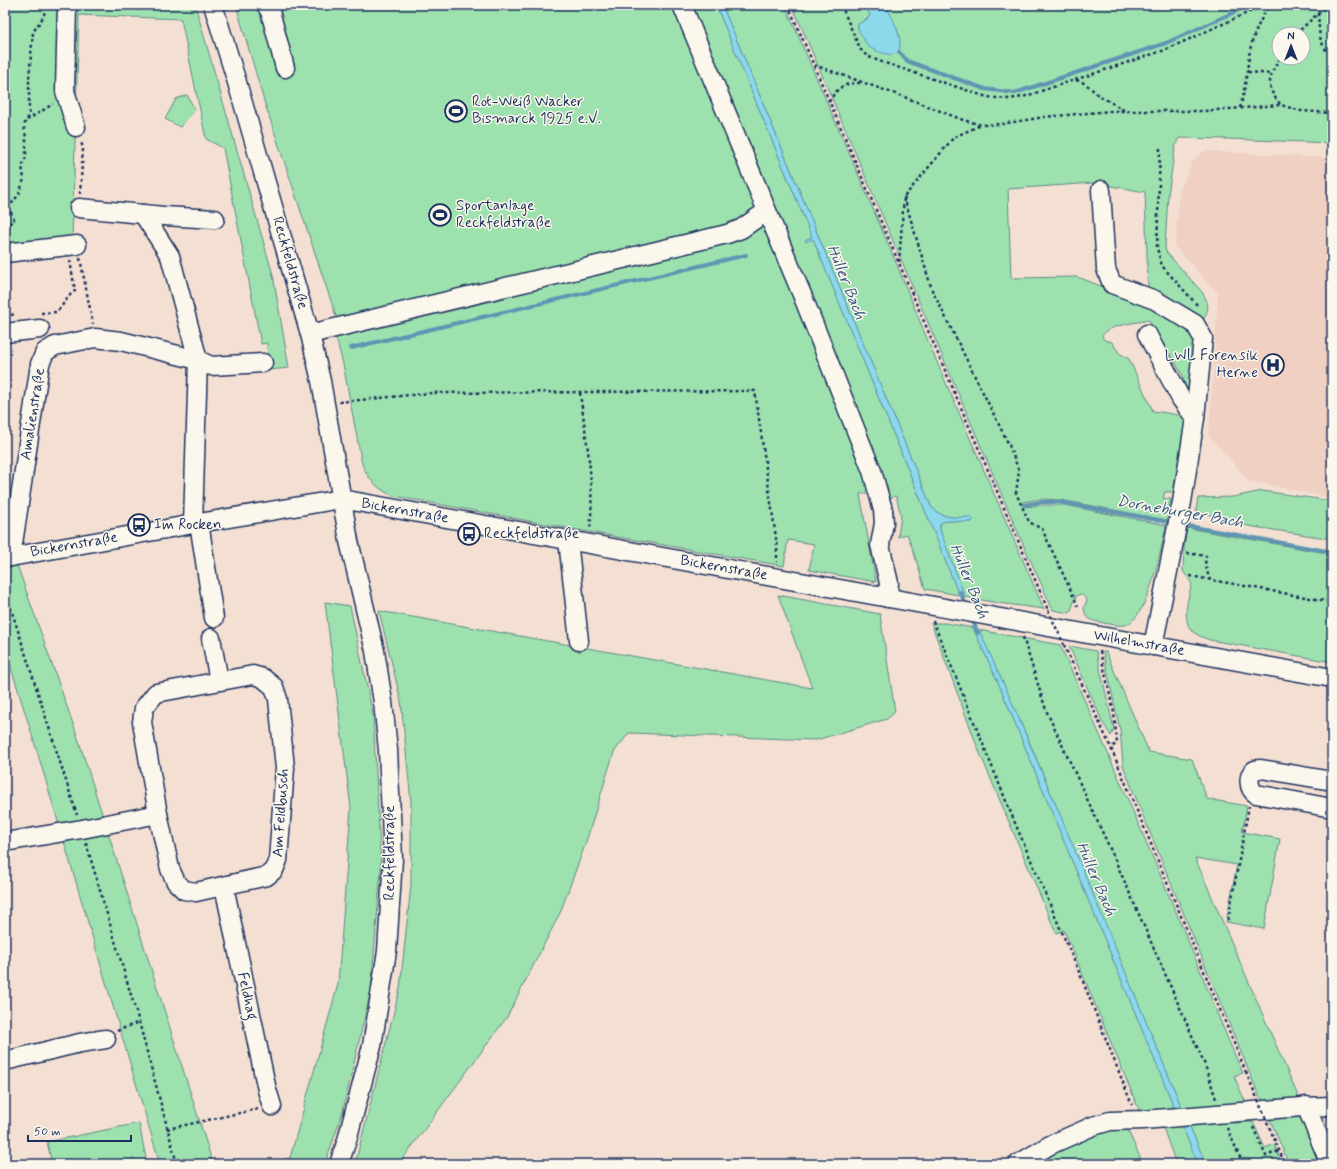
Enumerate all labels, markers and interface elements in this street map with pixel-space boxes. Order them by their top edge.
north arrow [1271,26,1311,66]
text: N [1287,30,1295,44]
place label: Rot-Weiß Wacker Bismarck 1925 e.V. [472,92,601,129]
sports icon: Rot-Weiß Wacker Bismarck 1925 e.V. [443,98,469,124]
place label: Sportanlage Reckfeldstraße [456,196,551,233]
sports icon: Sportanlage Reckfeldstraße [427,202,453,228]
street label: Reckfeldstraße [267,215,313,311]
water label: Hüller Bach [821,242,871,323]
place label: LWL Forensik Herne [1165,346,1259,383]
hospital icon: LWL Forensik Herne [1260,352,1286,378]
street label: Amalienstraße [16,367,50,461]
water label: Dorneburger Bach [1115,491,1245,535]
street label: Bickernstraße [360,493,450,529]
bus stop icon: Im Rocken [126,512,152,538]
place label: Im Rocken [154,515,221,535]
bus stop icon: Reckfeldstraße [456,521,482,547]
place label: Reckfeldstraße [484,524,579,544]
street label: Bickernstraße [29,527,119,563]
water label: Hüller Bach [944,541,994,622]
street label: Bickernstraße [679,550,769,586]
street label: Wilhelmstraße [1092,625,1186,661]
street label: Am Feldbusch [268,768,294,858]
street label: Reckfeldstraße [380,805,400,901]
water label: Hüller Bach [1071,839,1121,920]
street label: Feldhag [231,970,262,1022]
scale bar [28,1117,131,1143]
text: 50 m [34,1124,61,1140]

